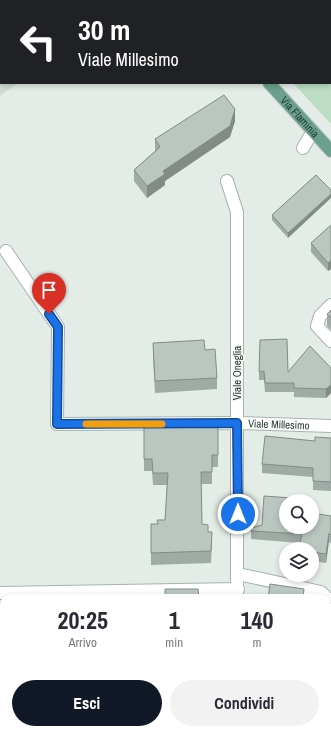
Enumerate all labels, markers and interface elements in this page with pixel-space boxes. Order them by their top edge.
text: 30 m [78,11,130,49]
icon: left [12,16,64,68]
text: Viale Millesimo [78,47,179,72]
street label: Via Flaminia [278,93,322,141]
pin [32,273,66,314]
icon: arrive [38,279,60,301]
street label: Viale Oneglia [230,346,244,400]
street label: Viale Millesimo [248,416,310,432]
position arrow [217,493,259,535]
map controls [279,494,319,582]
button: search [279,494,319,534]
button: layers [279,542,319,582]
text: 20:25 [58,604,108,636]
text: 1 [169,604,180,636]
text: 140 [241,604,273,636]
text: Arrivo [68,634,97,651]
text: min [165,634,183,651]
text: m [253,634,261,651]
button: Esci [12,680,162,726]
button: Condividi [170,680,319,726]

